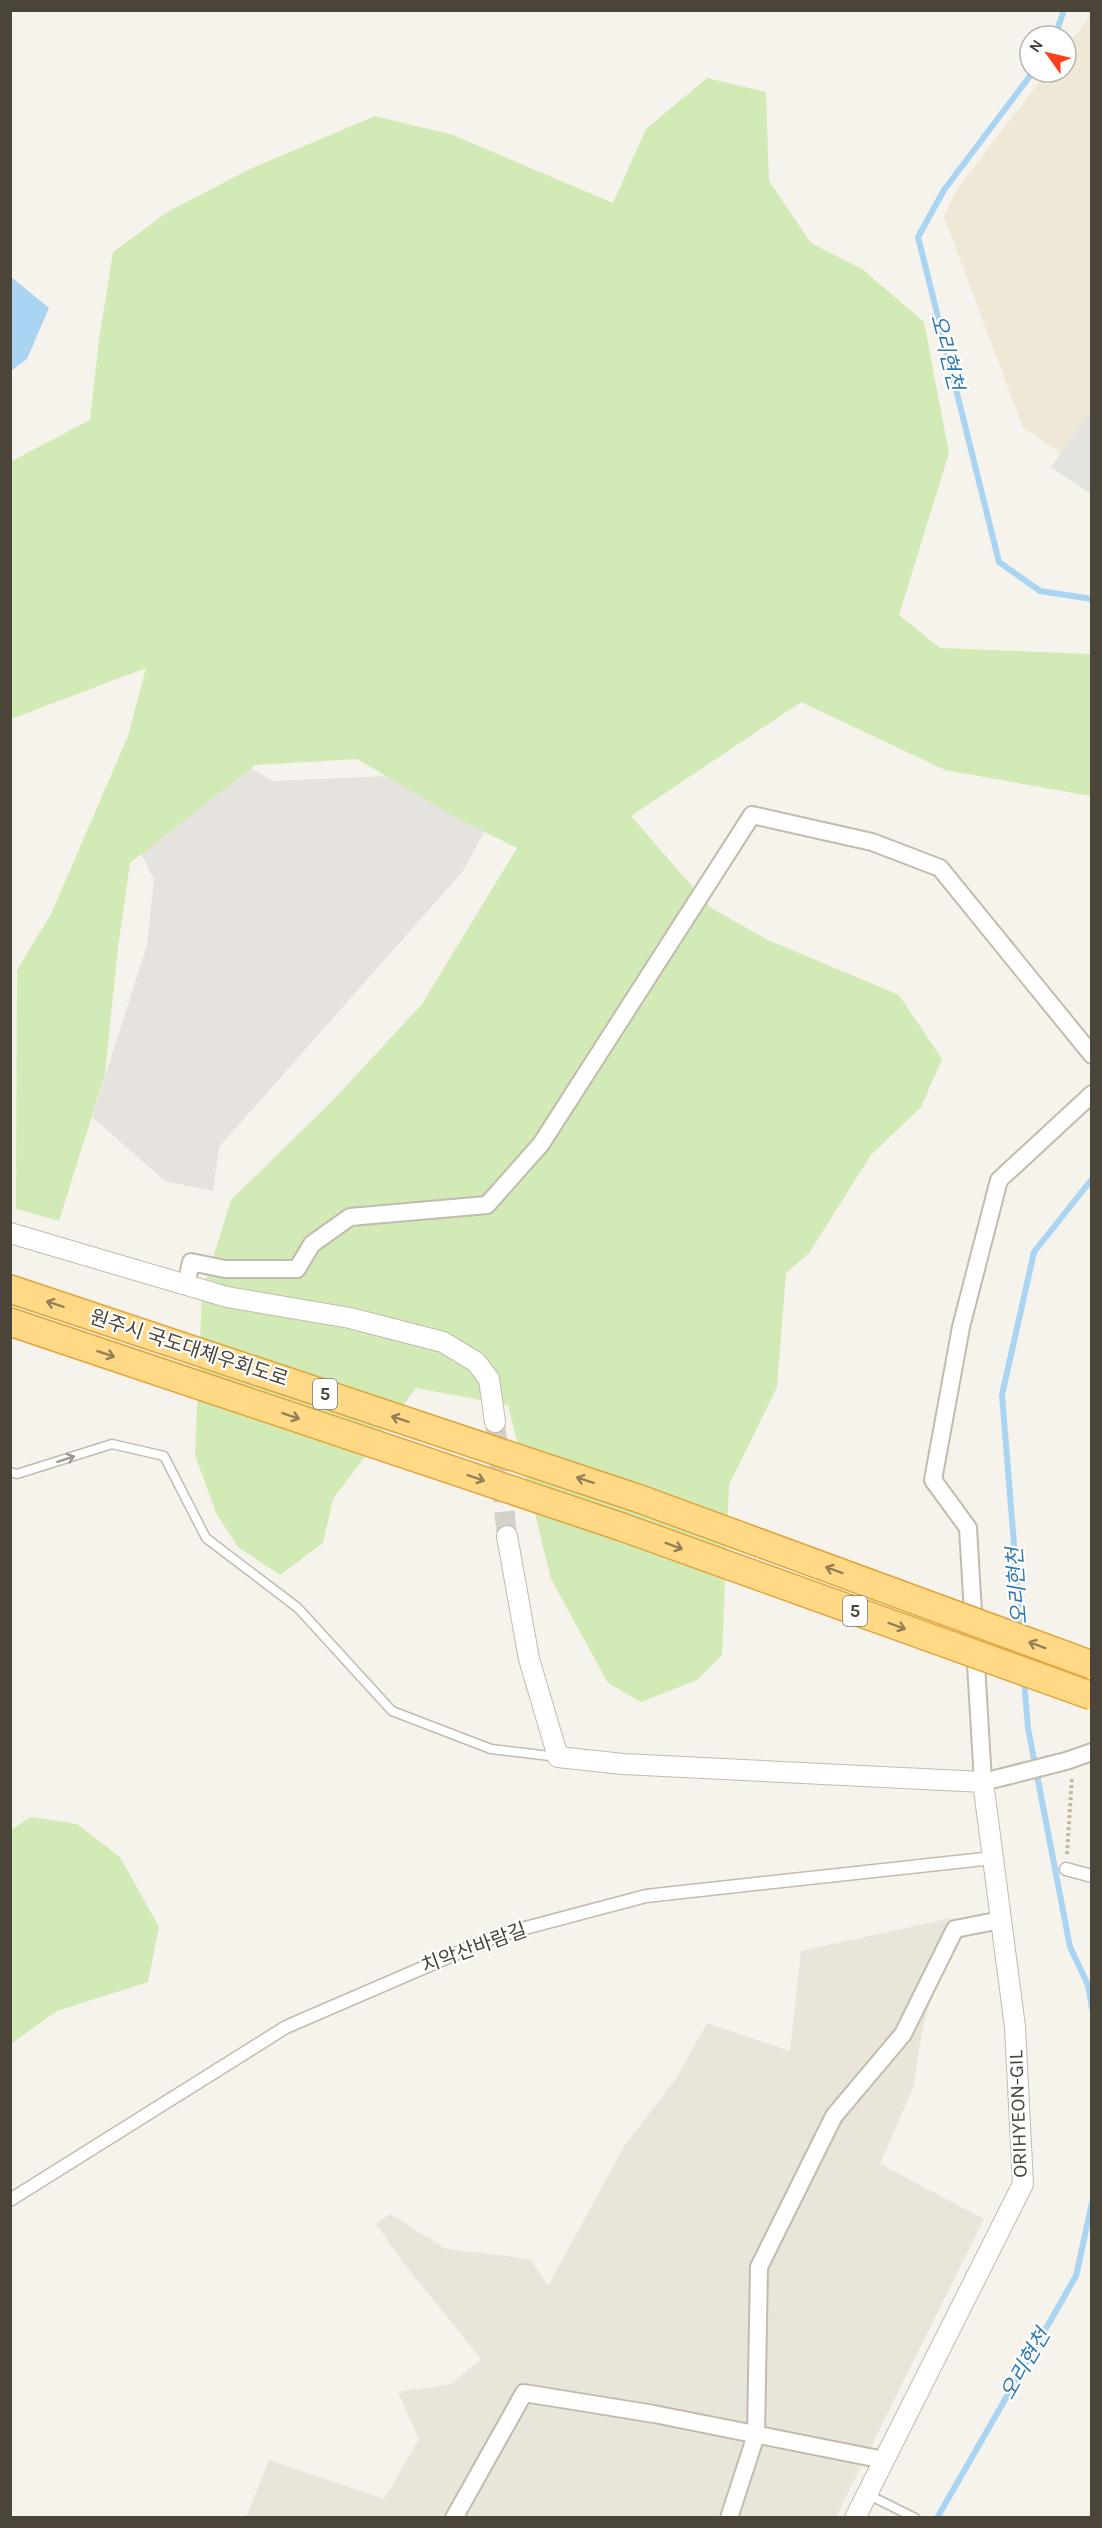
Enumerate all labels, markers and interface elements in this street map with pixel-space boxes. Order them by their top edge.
north arrow [1018,24,1078,84]
text: N [1025,36,1047,56]
water label: 오리현천 [926,312,969,395]
one-way arrow [46,1298,65,1309]
street label: 원주시 국도대체우회도로 [87,1305,291,1391]
one-way arrow [96,1349,115,1360]
road number: 5 [313,1379,337,1409]
one-way arrow [281,1411,300,1422]
one-way arrow [391,1412,410,1423]
one-way arrow [56,1452,75,1463]
one-way arrow [466,1473,485,1484]
one-way arrow [576,1474,595,1485]
one-way arrow [665,1542,683,1553]
water label: 오리현천 [1002,1544,1032,1625]
one-way arrow [825,1564,844,1575]
road number: 5 [843,1596,867,1626]
one-way arrow [888,1622,906,1633]
one-way arrow [1028,1638,1046,1649]
street label: 치악산바람길 [418,1918,530,1978]
street label: ORIHYEON-GIL [1004,2049,1032,2178]
water label: 오리현천 [995,2322,1056,2403]

